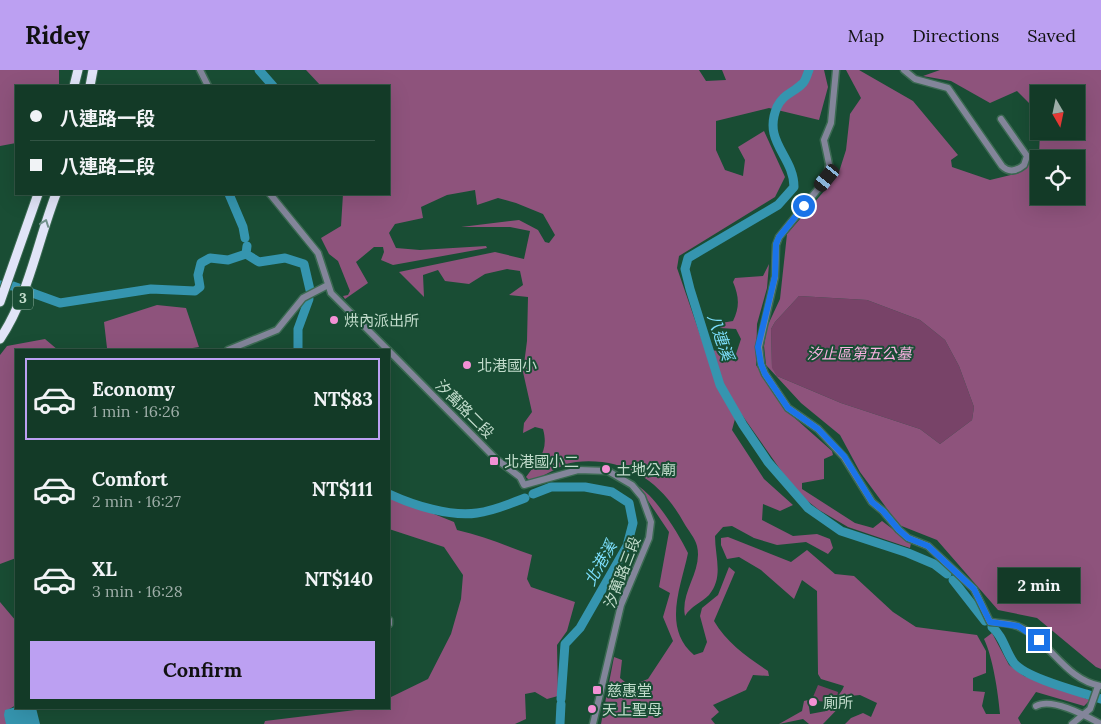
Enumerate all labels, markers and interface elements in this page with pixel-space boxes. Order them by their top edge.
text: Ridey [25,20,90,51]
text: Map [848,24,884,47]
text: Directions [912,24,999,47]
text: Saved [1027,24,1076,47]
north arrow [1030,85,1085,140]
map controls [1030,85,1085,205]
text: 八連路一段 [60,106,155,130]
button: locate [1030,150,1085,205]
text: 八連路二段 [60,154,155,178]
car [811,162,842,194]
route start [793,195,815,217]
one-way arrow [39,219,49,227]
road number: 3 [13,287,33,310]
place label: 烘內派出所 [344,311,419,330]
water label: 八連溪 [704,311,739,365]
marker: 烘內派出所 [328,314,340,326]
park label: 汐止區第五公墓 [806,344,914,363]
place label: 北港國小 [477,356,537,375]
marker: 北港國小 [461,359,473,371]
street label: 汐萬路二段 [432,376,498,442]
icon: car [32,377,77,422]
text: Economy [92,377,175,401]
text: NT$83 [313,387,373,411]
text: 1 min · 16:26 [92,401,180,421]
place label: 北港國小二 [504,452,579,471]
marker: 北港國小二 [488,455,500,467]
place label: 土地公廟 [616,460,676,479]
marker: 土地公廟 [600,463,612,475]
icon: car [32,467,77,512]
text: Comfort [92,467,168,491]
text: NT$111 [312,477,373,501]
text: 2 min · 16:27 [92,491,181,511]
street label: 汐萬路三段 [600,534,644,610]
water label: 北港溪 [580,535,621,589]
icon: car [32,557,77,602]
text: XL [92,557,117,581]
text: NT$140 [305,567,373,591]
callout: 2 min [998,568,1080,602]
text: 2 min [1018,575,1060,595]
text: 3 min · 16:28 [92,581,183,601]
route end [1028,629,1050,651]
button: Confirm [30,641,375,699]
place label: 慈惠堂 [607,681,652,700]
marker: 慈惠堂 [591,684,603,696]
place label: 廁所 [823,693,853,712]
marker: 廁所 [807,696,819,708]
place label: 天上聖母 [602,700,662,719]
marker: 天上聖母 [586,703,598,715]

